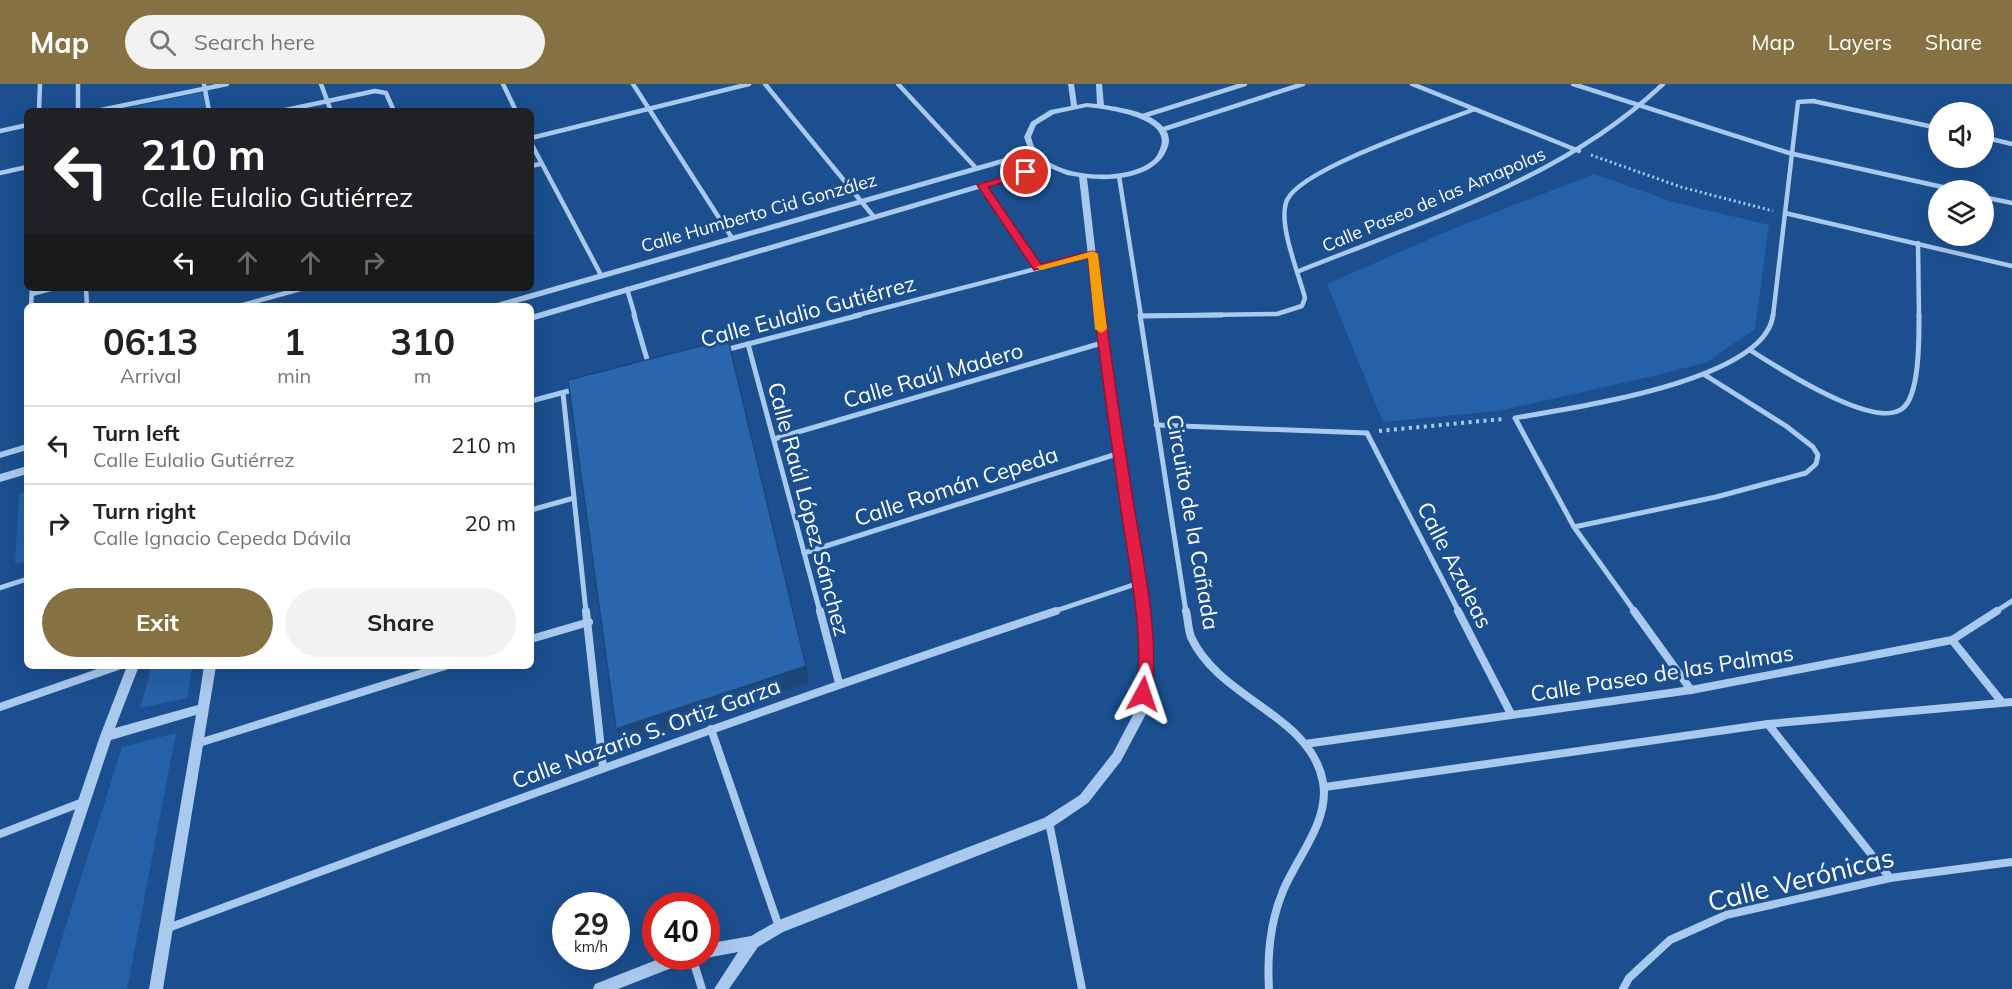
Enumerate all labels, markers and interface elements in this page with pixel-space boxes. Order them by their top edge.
search box [125,15,545,69]
text: Map [30,25,89,60]
icon: search [146,26,179,59]
text: Search here [194,28,315,56]
text: Map [1752,29,1795,55]
text: Layers [1828,29,1892,55]
text: Share [1925,29,1982,55]
map controls [1928,102,1994,246]
button: sound [1928,102,1994,168]
text: 210 m [141,128,266,181]
icon: left [42,132,120,210]
street label: Calle Paseo de las Amapolas [1319,142,1549,257]
pin [1000,146,1051,197]
icon: arrive [1009,155,1042,188]
street label: Calle Humberto Cid González [638,168,879,257]
text: Calle Eulalio Gutiérrez [141,180,413,214]
button: layers [1928,180,1994,246]
icon: left [168,246,201,279]
icon: ahead [231,246,264,279]
icon: ahead [294,246,327,279]
icon: right [357,246,390,279]
street label: Calle Eulalio Gutiérrez [697,269,919,353]
text: 06:13 [103,319,198,364]
text: 1 [283,319,305,364]
text: 310 [390,319,455,364]
street label: Calle Raúl Madero [840,336,1026,414]
text: Arrival [120,363,181,388]
text: min [277,363,311,388]
text: m [414,363,431,388]
street label: Calle Raúl López Sánchez [762,379,856,639]
street label: Circuito de la Cañada [1160,412,1226,632]
text: Turn left [93,419,180,447]
icon: left [42,429,75,462]
text: 210 m [451,431,516,459]
street label: Calle Román Cepeda [851,440,1061,532]
text: Calle Eulalio Gutiérrez [93,447,295,472]
text: Turn right [93,497,196,525]
street label: Calle Azaleas [1411,497,1499,633]
icon: right [42,507,75,540]
text: 20 m [465,509,516,537]
text: Calle Ignacio Cepeda Dávila [93,525,351,550]
button: Exit [42,588,273,657]
button: Share [285,588,516,657]
street label: Calle Paseo de las Palmas [1528,638,1796,708]
position arrow [1111,662,1175,726]
street label: Calle Nazario S. Ortiz Garza [508,671,784,795]
street label: Calle Verónicas [1704,839,1897,919]
speed limit sign: 40 [642,892,720,970]
text: 29 [573,905,609,943]
text: km/h [574,937,608,956]

